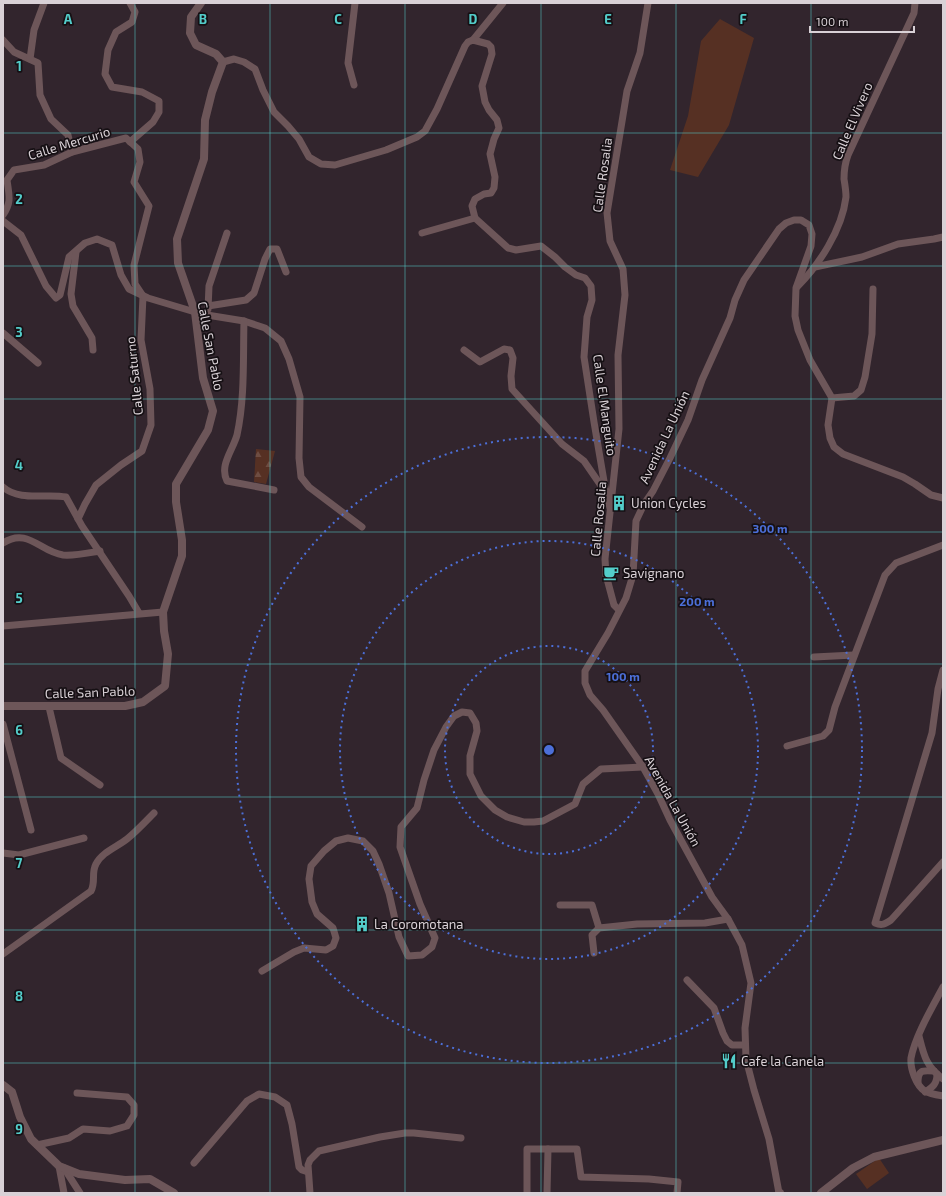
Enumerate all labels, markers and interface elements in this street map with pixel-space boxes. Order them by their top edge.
scale bar [810,8,914,34]
text: A [64,11,73,27]
text: B [199,11,207,27]
text: C [334,11,342,27]
text: D [469,11,478,27]
text: E [604,11,612,27]
text: F [739,11,747,27]
text: 100 m [816,14,848,28]
text: 1 [16,58,22,74]
street label: Calle El Vivero [828,80,876,162]
street label: Calle Mercurio [26,123,112,163]
street label: Calle Rosalia [589,137,615,213]
text: 2 [15,191,23,207]
street label: Calle San Pablo [195,300,227,392]
text: 3 [15,324,23,340]
street label: Calle Saturno [122,336,146,416]
street label: Calle El Manguito [590,353,620,457]
street label: Avenida La Unión [635,388,693,486]
text: 4 [15,457,23,473]
street label: Calle Rosalia [587,481,609,557]
building icon: Union Cycles [610,494,628,512]
place label: Union Cycles [631,495,706,511]
text: 300 m [752,521,788,535]
cafe icon: Savignano [602,564,620,582]
place label: Savignano [623,565,684,581]
text: 5 [15,590,23,606]
text: 200 m [679,594,715,608]
text: 100 m [606,669,640,683]
street label: Calle San Pablo [45,682,135,702]
text: 6 [15,722,23,738]
centre of rings [542,743,556,757]
street label: Avenida La Unión [642,753,704,849]
text: 7 [16,855,23,871]
building icon: La Coromotana [353,915,371,933]
place label: La Coromotana [374,916,463,932]
text: 8 [15,988,23,1004]
restaurant icon: Cafe la Canela [720,1052,738,1070]
place label: Cafe la Canela [741,1053,824,1069]
text: 9 [15,1121,23,1137]

